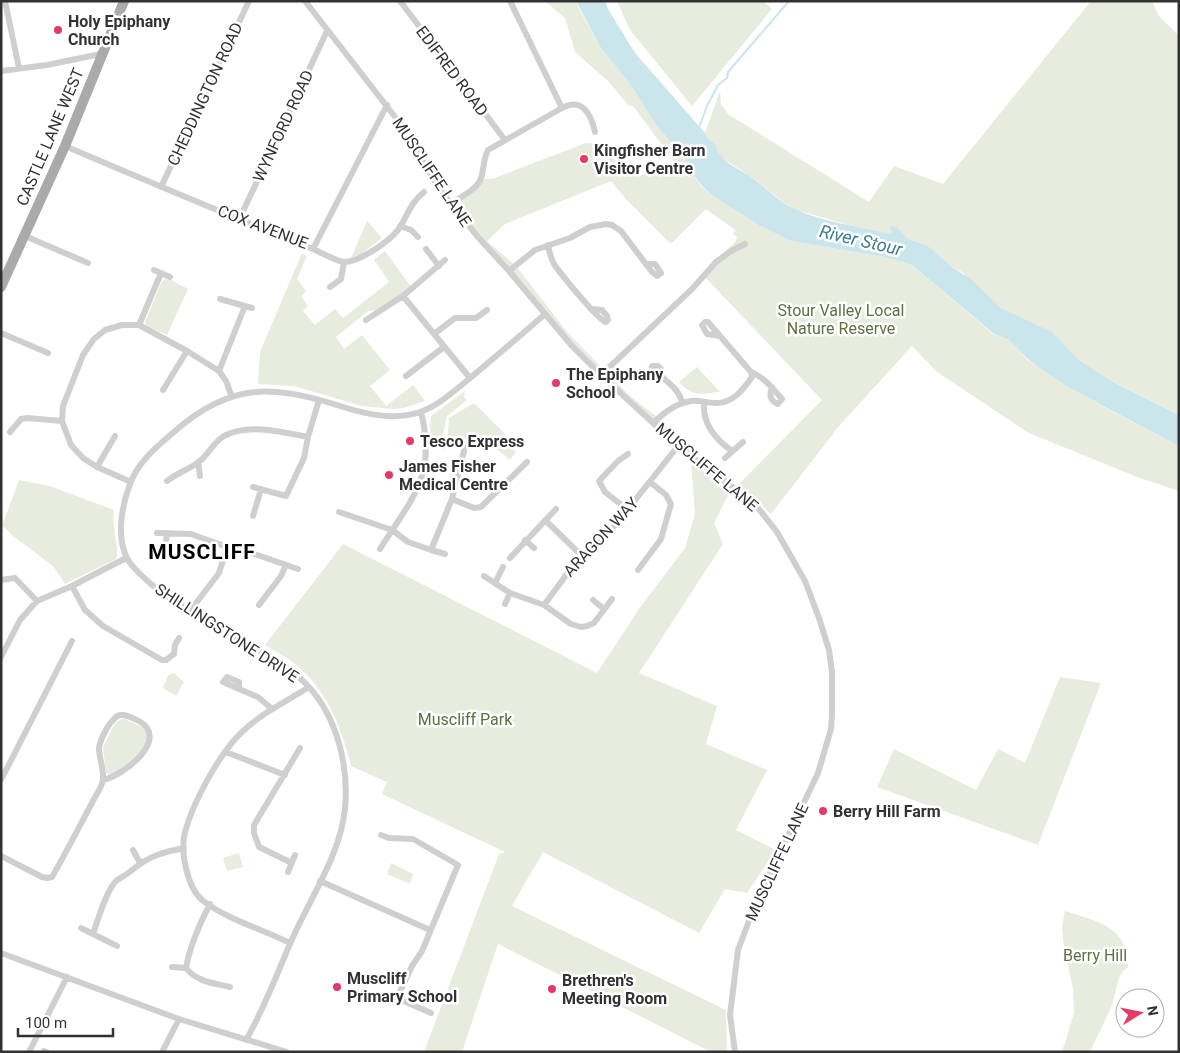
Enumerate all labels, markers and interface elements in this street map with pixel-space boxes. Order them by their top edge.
place label: Holy Epiphany Church [68,12,171,49]
street label: CHEDDINGTON ROAD [163,19,247,169]
street label: EDIFRED ROAD [412,22,492,120]
marker: Holy Epiphany Church [52,24,64,36]
street label: CASTLE LANE WEST [12,65,88,209]
street label: WYNFORD ROAD [249,67,317,185]
street label: MUSCLIFFE LANE [388,114,476,230]
place label: Kingfisher Barn Visitor Centre [594,141,706,178]
marker: Kingfisher Barn Visitor Centre [578,153,590,165]
street label: COX AVENUE [215,201,311,253]
water label: River Stour [818,220,906,260]
park label: Stour Valley Local Nature Reserve [778,301,904,338]
place label: The Epiphany School [566,365,664,402]
marker: The Epiphany School [550,377,562,389]
street label: MUSCLIFFE LANE [652,419,762,515]
place label: Tesco Express [420,432,524,451]
marker: Tesco Express [404,435,416,447]
place label: James Fisher Medical Centre [399,457,508,494]
marker: James Fisher Medical Centre [383,469,395,481]
street label: ARAGON WAY [560,493,643,580]
district label: MUSCLIFF [148,540,256,564]
street label: SHILLINGSTONE DRIVE [152,579,302,687]
park label: Muscliff Park [418,710,513,729]
street label: MUSCLIFFE LANE [741,800,813,924]
place label: Berry Hill Farm [833,802,941,821]
marker: Berry Hill Farm [817,805,829,817]
park label: Berry Hill [1063,946,1127,965]
place label: Muscliff Primary School [347,969,457,1006]
place label: Brethren's Meeting Room [562,971,667,1008]
marker: Muscliff Primary School [331,981,343,993]
marker: Brethren's Meeting Room [546,983,558,995]
north arrow [1115,988,1165,1038]
text: N [1144,1004,1162,1017]
scale bar [18,1006,112,1038]
text: 100 m [25,1014,67,1032]

